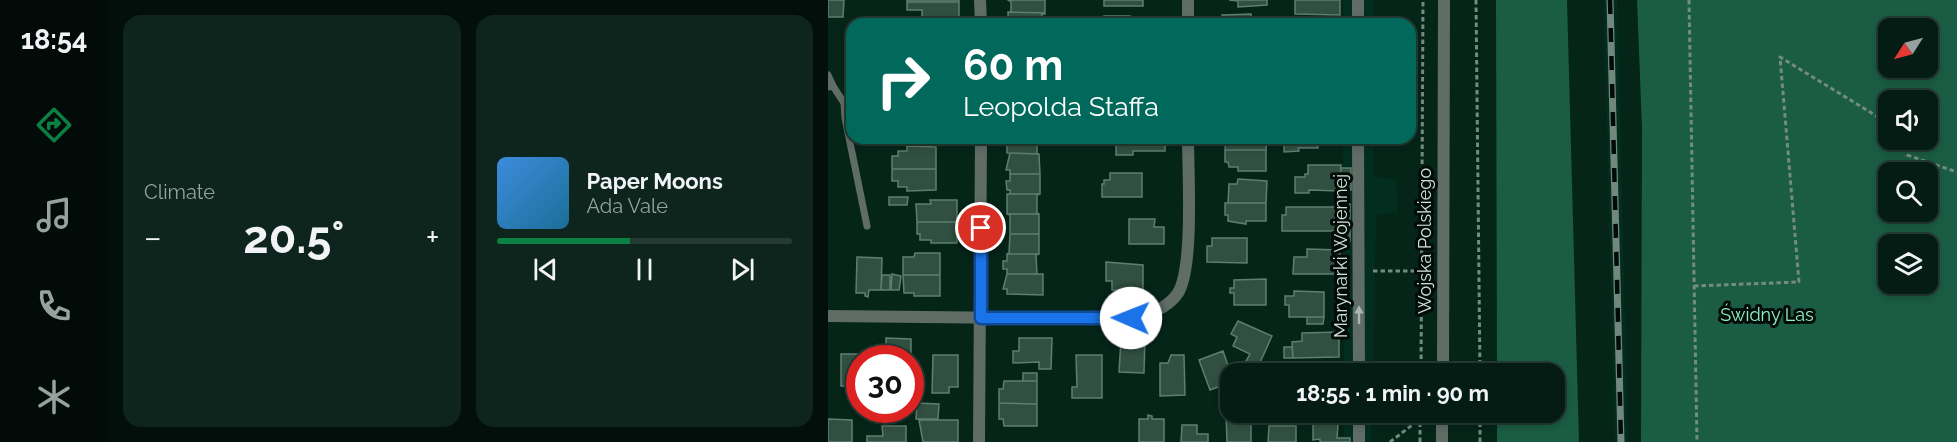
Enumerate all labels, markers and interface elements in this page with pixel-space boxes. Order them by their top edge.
north arrow [1878,18,1938,78]
map controls [1878,18,1938,294]
text: 18:54 [21,24,87,55]
text: 60 m [963,41,1063,90]
icon: right [864,42,942,120]
button: sound [1878,90,1938,150]
text: Leopolda Staffa [963,91,1159,122]
icon: directions [33,104,75,146]
button: search [1878,162,1938,222]
text: Paper Moons [587,168,723,194]
street label: Wojska Polskiego [1414,168,1435,314]
street label: Marynarki Wojennej [1330,174,1351,338]
text: Climate [144,180,215,204]
icon: music [33,194,75,236]
text: Ada Vale [587,194,668,218]
pin [955,202,1006,253]
text: 20.5° [243,211,344,264]
icon: arrive [964,211,997,244]
text: − [144,218,162,257]
text: + [426,218,439,257]
button: layers [1878,234,1938,294]
icon: previous [529,253,562,286]
icon: pause [628,253,661,286]
icon: next [726,253,759,286]
icon: phone [33,285,75,327]
position arrow [1099,286,1163,350]
park label: Świdny Las [1720,303,1814,325]
one-way arrow [1354,306,1364,325]
speed limit sign: 30 [846,345,924,423]
icon: climate [33,376,75,418]
text: 18:55 · 1 min · 90 m [1296,380,1489,406]

